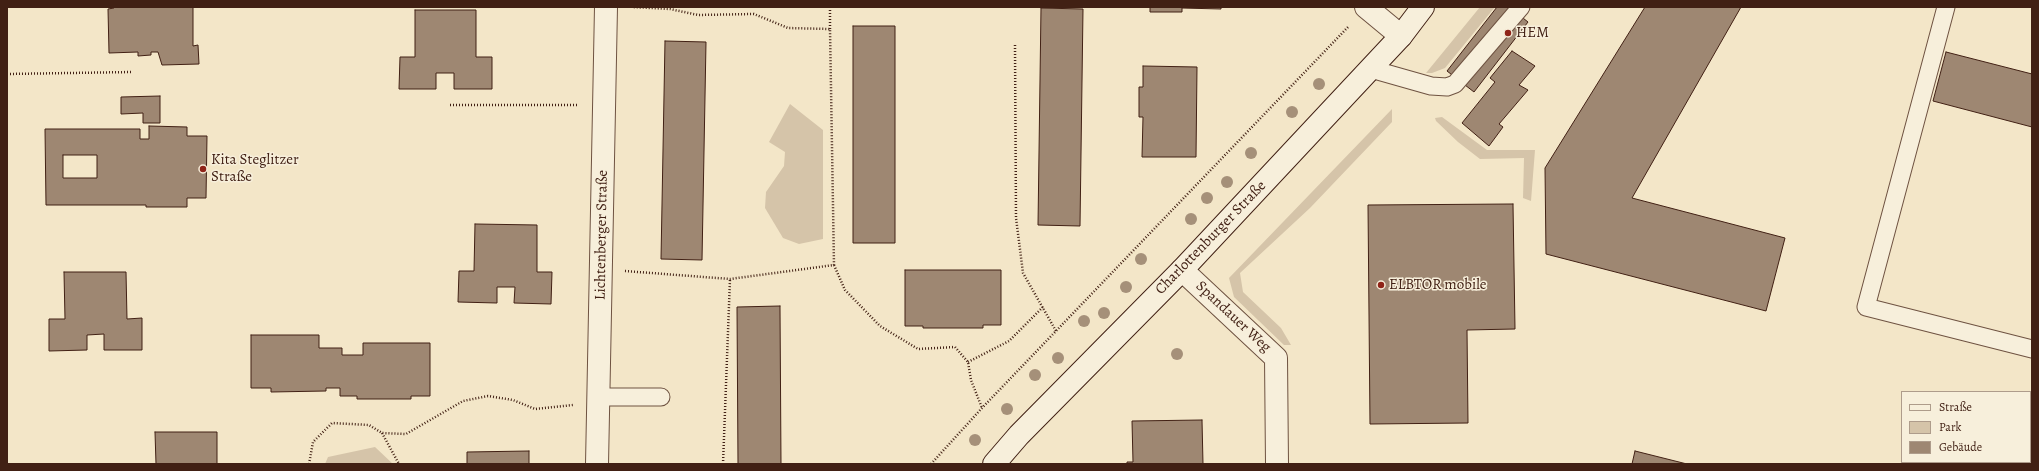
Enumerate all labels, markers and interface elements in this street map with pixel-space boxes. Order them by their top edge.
place label: HEM [1516,24,1549,42]
marker: HEM [1503,28,1513,38]
place label: Kita Steglitzer Straße [211,151,299,186]
marker: Kita Steglitzer Straße [198,164,208,174]
street label: Lichtenberger Straße [592,170,612,300]
street label: Charlottenburger Straße [1152,177,1270,299]
place label: ELBTOR mobile [1389,276,1487,294]
street label: Spandauer Weg [1192,277,1274,357]
marker: ELBTOR mobile [1376,280,1386,290]
legend [1901,391,2031,463]
text: Straße [1939,399,1972,415]
text: Park [1939,419,1962,435]
text: Gebäude [1939,439,1982,455]

